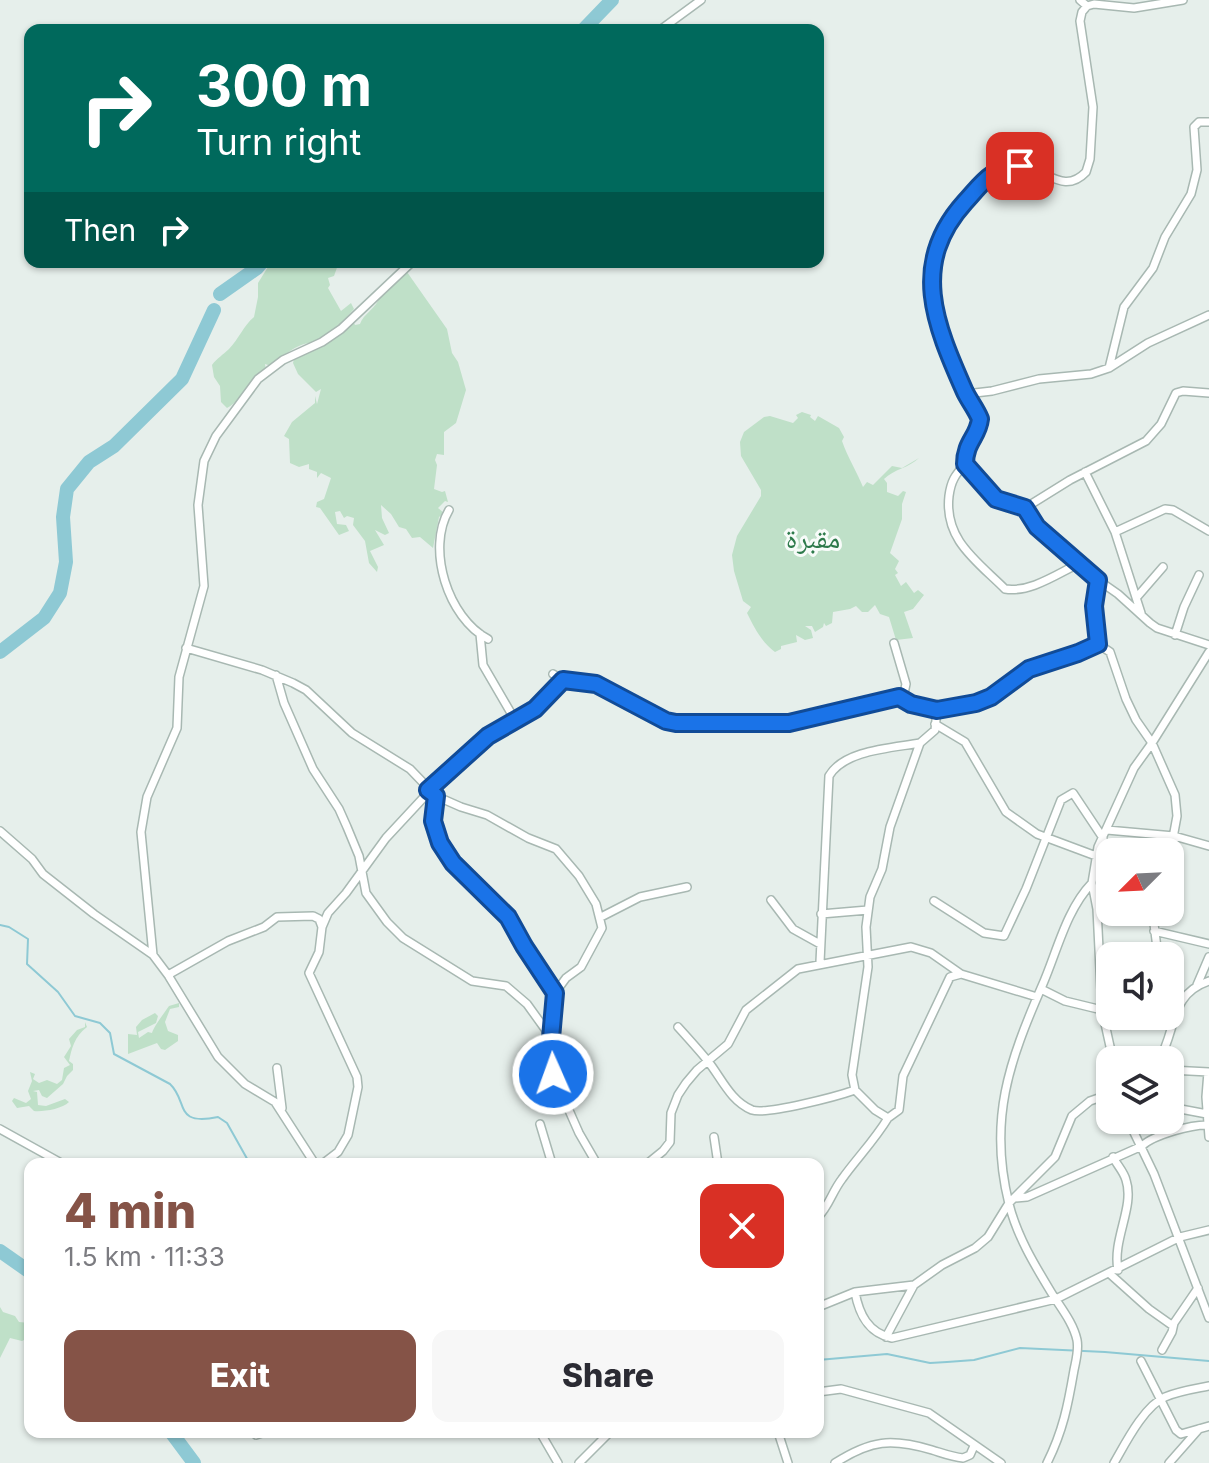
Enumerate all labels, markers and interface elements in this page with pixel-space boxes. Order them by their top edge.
text: 300 m [196,52,372,120]
icon: right [64,56,168,160]
text: Turn right [196,120,361,164]
pin [986,132,1054,200]
icon: arrive [998,144,1042,188]
icon: right [152,208,196,252]
text: Then [64,212,136,248]
park label: مقبرة [786,521,840,555]
north arrow [1096,838,1184,926]
map controls [1096,838,1184,1134]
button: sound [1096,942,1184,1030]
position arrow [511,1032,595,1116]
button: layers [1096,1046,1184,1134]
text: 4 min [64,1181,196,1240]
button: close [700,1184,784,1268]
text: 1.5 km · 11:33 [64,1241,225,1272]
button: Exit [64,1330,416,1422]
button: Share [432,1330,784,1422]

